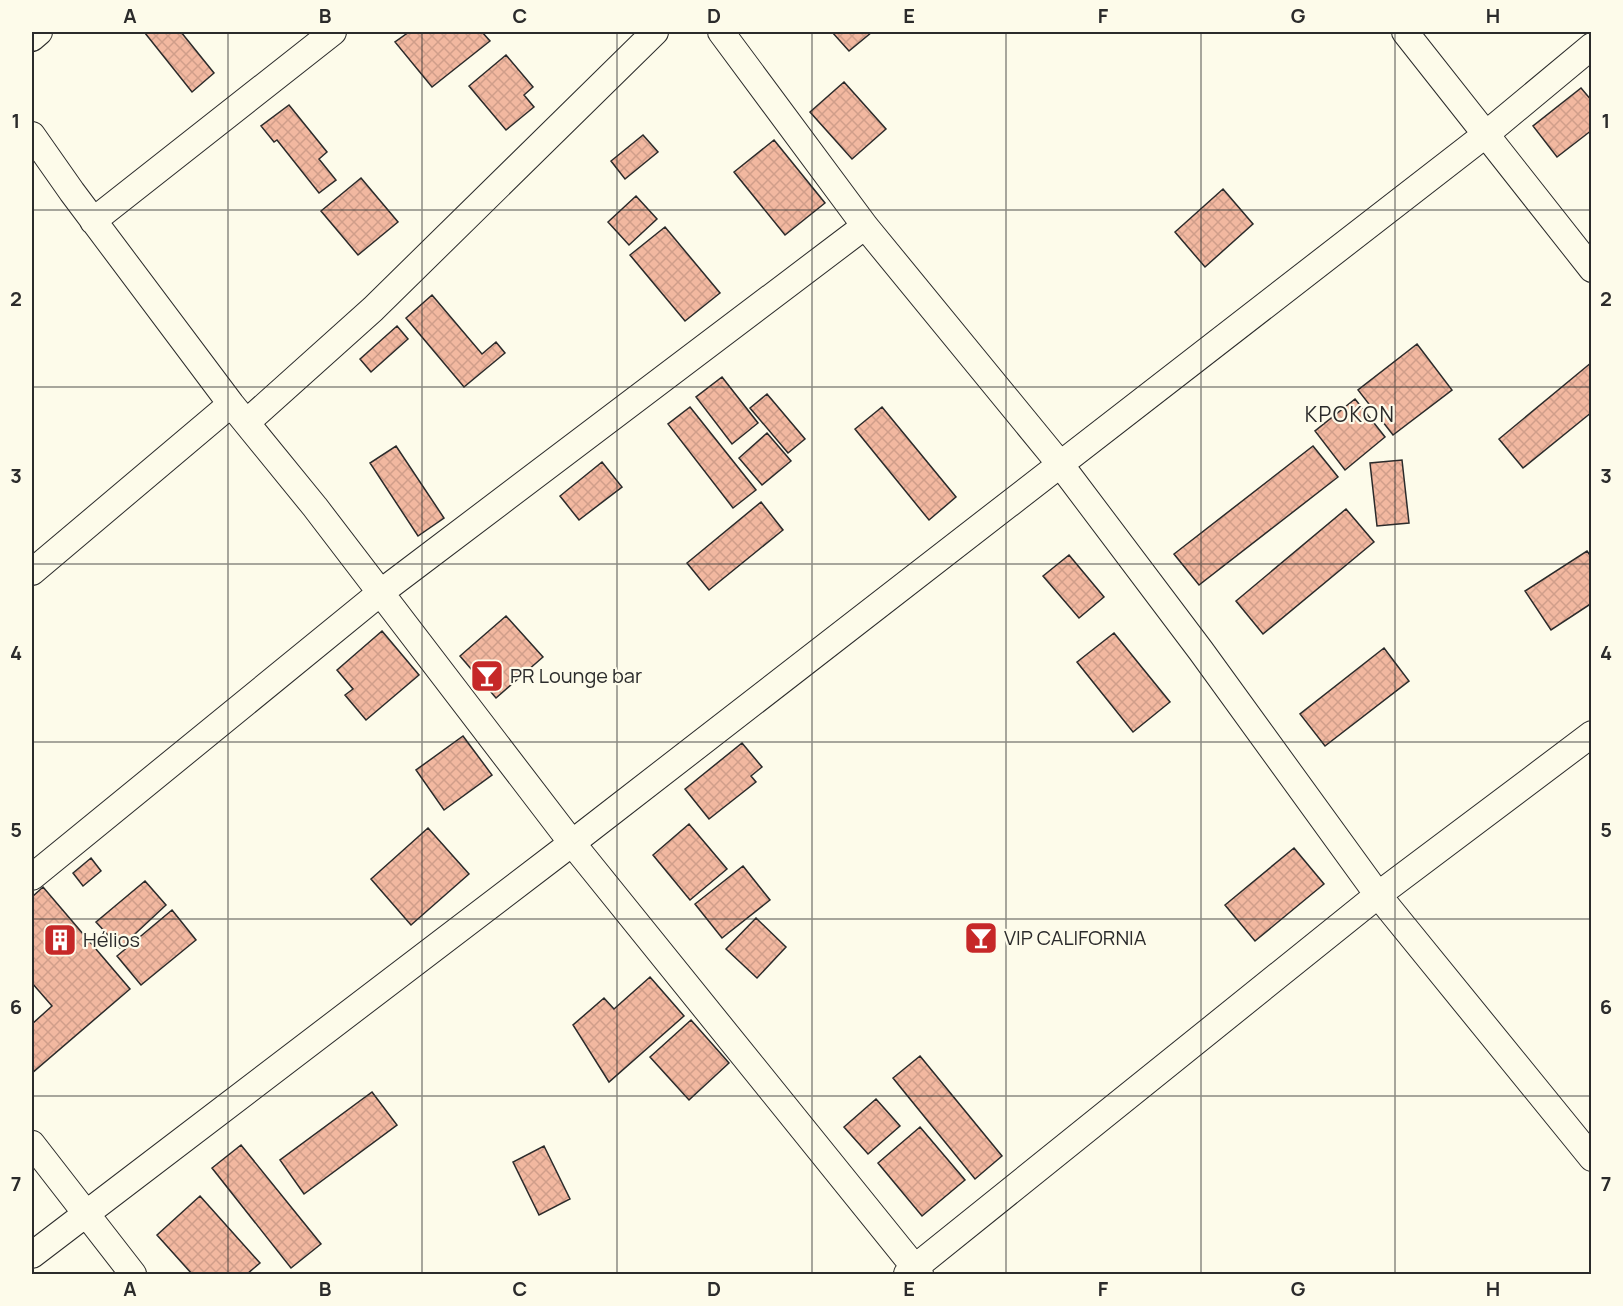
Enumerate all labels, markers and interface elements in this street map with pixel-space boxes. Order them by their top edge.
text: A [123,2,137,29]
text: B [319,2,332,29]
text: C [513,2,527,29]
text: D [707,2,721,29]
text: E [903,2,915,29]
text: F [1098,2,1109,29]
text: G [1291,2,1306,29]
text: H [1486,2,1500,29]
text: 1 [12,107,20,134]
text: 1 [1602,107,1610,134]
text: 2 [10,285,22,312]
text: 2 [1600,285,1612,312]
district label: KPOKON [1305,400,1395,428]
text: 3 [10,462,22,489]
text: 3 [1600,462,1612,489]
text: 4 [10,639,22,666]
text: 4 [1600,639,1612,666]
bar icon: PR Lounge bar [469,658,505,694]
place label: PR Lounge bar [510,662,642,689]
text: 5 [10,816,22,843]
text: 5 [1600,816,1612,843]
bar icon: VIP CALIFORNIA [963,920,999,956]
building icon: Hélios [42,922,78,958]
place label: VIP CALIFORNIA [1004,924,1147,951]
place label: Hélios [83,926,140,953]
text: 6 [10,993,22,1020]
text: 6 [1600,993,1612,1020]
text: 7 [11,1170,21,1197]
text: 7 [1601,1170,1611,1197]
text: A [123,1275,137,1302]
text: B [319,1275,332,1302]
text: C [513,1275,527,1302]
text: D [707,1275,721,1302]
text: E [903,1275,915,1302]
text: F [1098,1275,1109,1302]
text: G [1291,1275,1306,1302]
text: H [1486,1275,1500,1302]

